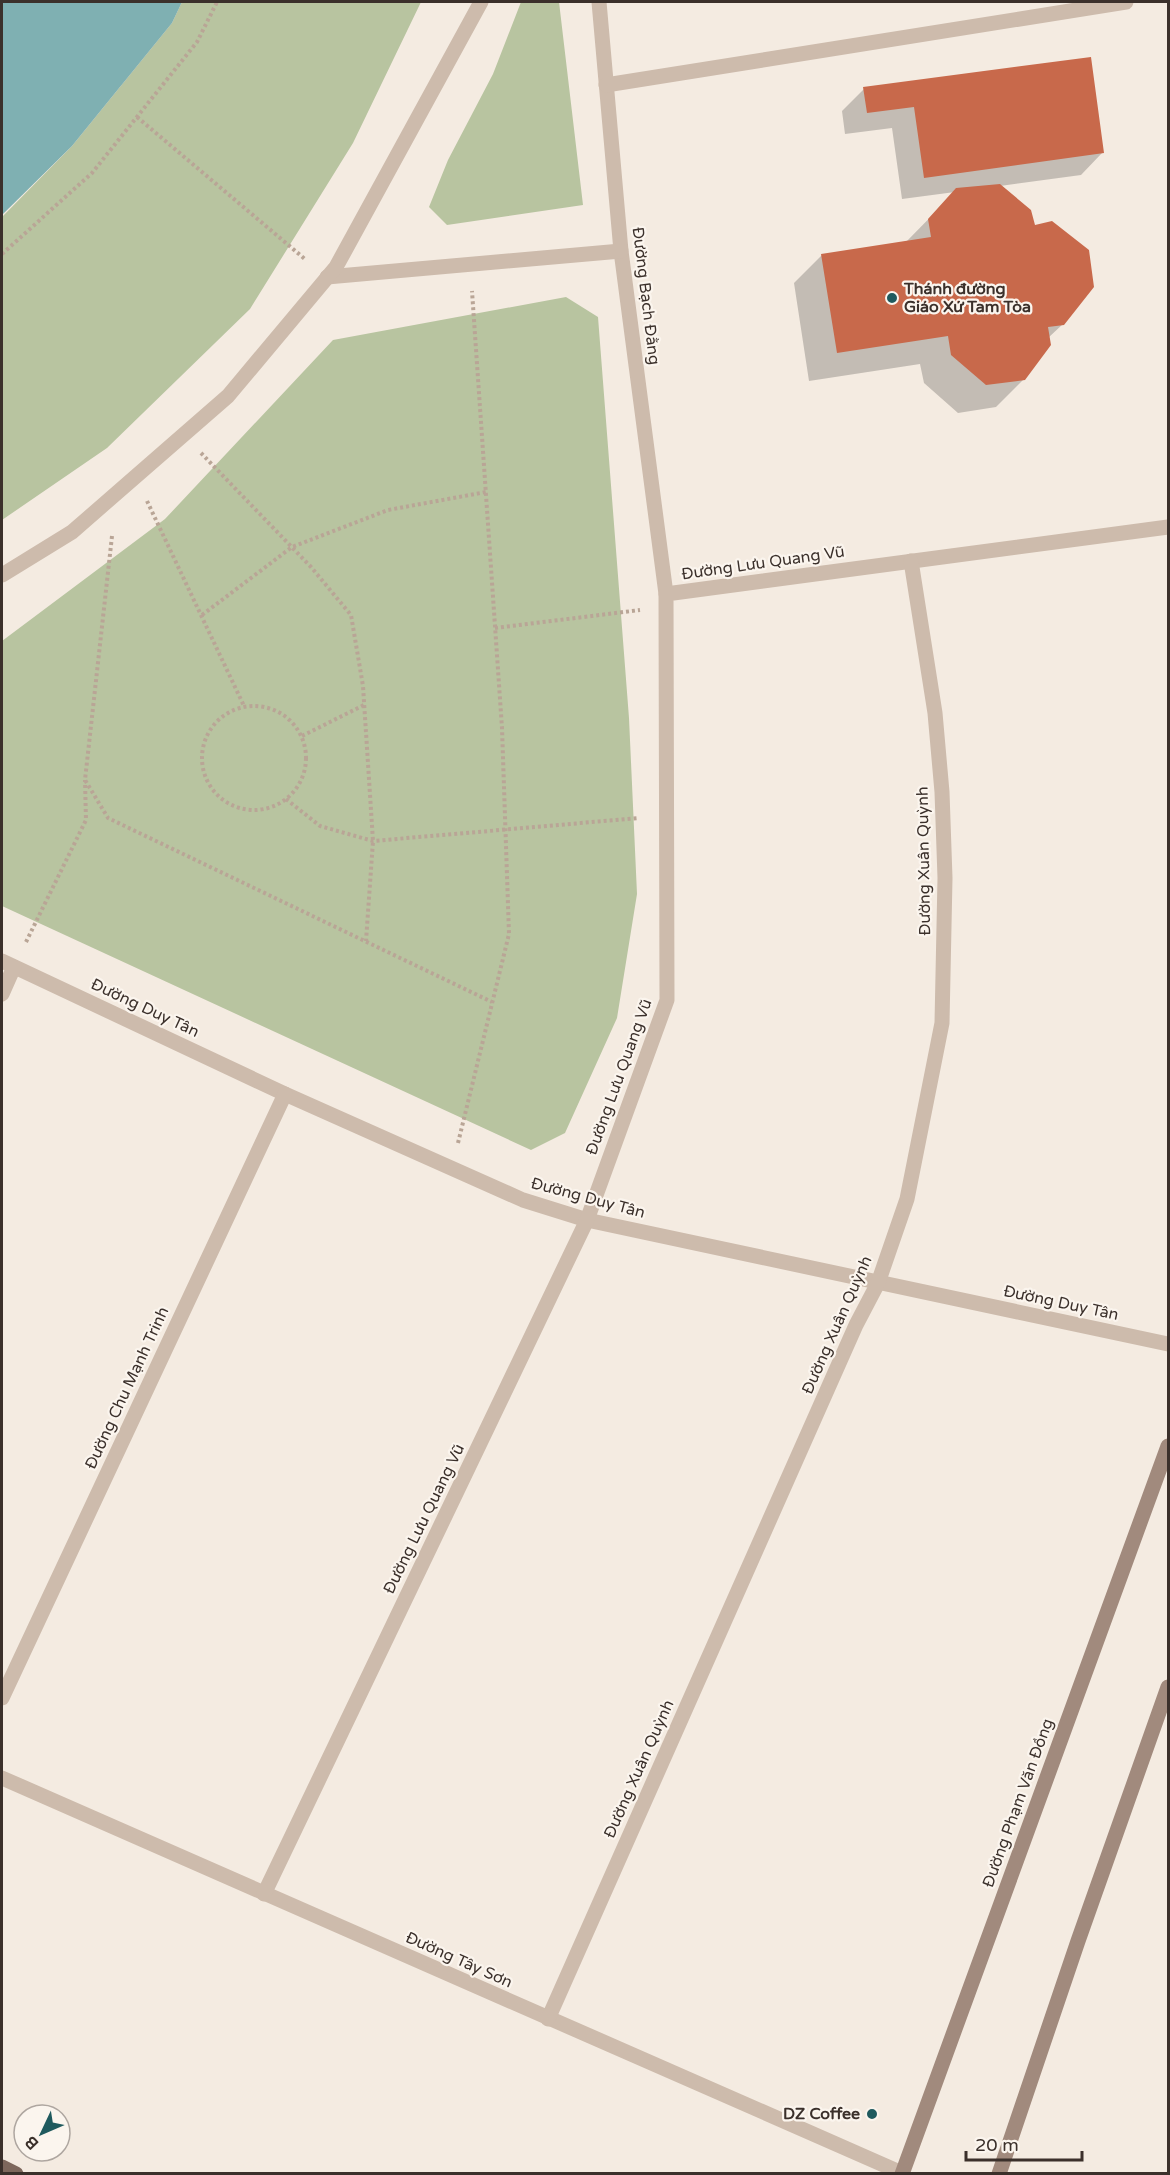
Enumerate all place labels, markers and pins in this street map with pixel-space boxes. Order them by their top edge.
place label: Thánh đường Giáo Xứ Tam Tòa [903,279,1031,317]
marker: Thánh đường Giáo Xứ Tam Tòa [885,291,899,305]
place label: DZ Coffee [783,2104,860,2124]
marker: DZ Coffee [865,2107,879,2121]

